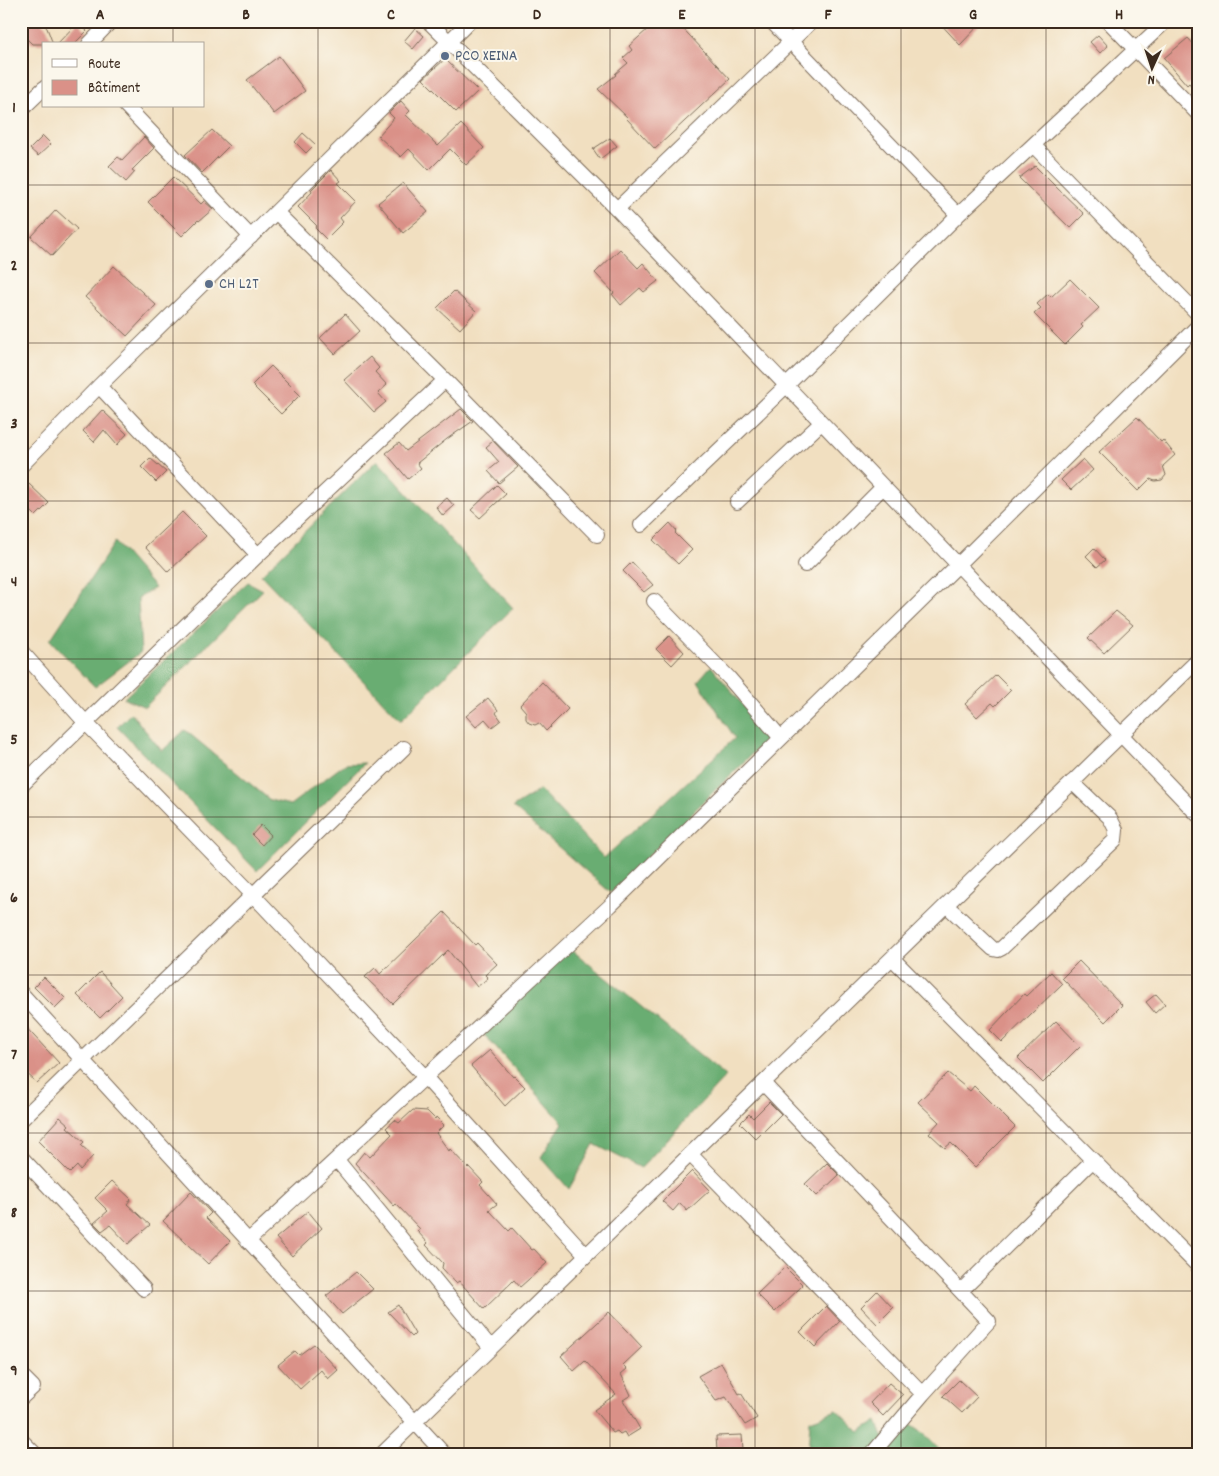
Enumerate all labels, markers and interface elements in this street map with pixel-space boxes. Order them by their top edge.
text: A [96,4,105,27]
text: B [242,4,250,27]
text: C [387,4,395,27]
text: D [533,4,542,27]
text: E [678,4,686,27]
text: F [824,4,832,27]
text: G [969,4,977,27]
text: H [1115,4,1123,27]
legend [42,42,205,108]
north arrow [1126,42,1176,92]
place label: PCO XEINA [455,45,518,68]
marker: PCO XEINA [439,50,451,62]
text: Route [88,54,121,76]
text: N [1147,69,1155,89]
text: Bâtiment [88,78,141,100]
text: 1 [12,97,16,120]
text: 2 [11,255,18,278]
place label: CH L2T [219,273,259,296]
marker: CH L2T [203,278,215,290]
text: 3 [10,413,18,436]
text: 4 [11,571,17,594]
text: 5 [10,729,18,752]
text: 6 [10,887,18,910]
text: 7 [11,1044,17,1067]
text: 8 [11,1202,18,1225]
text: 9 [10,1360,18,1383]

